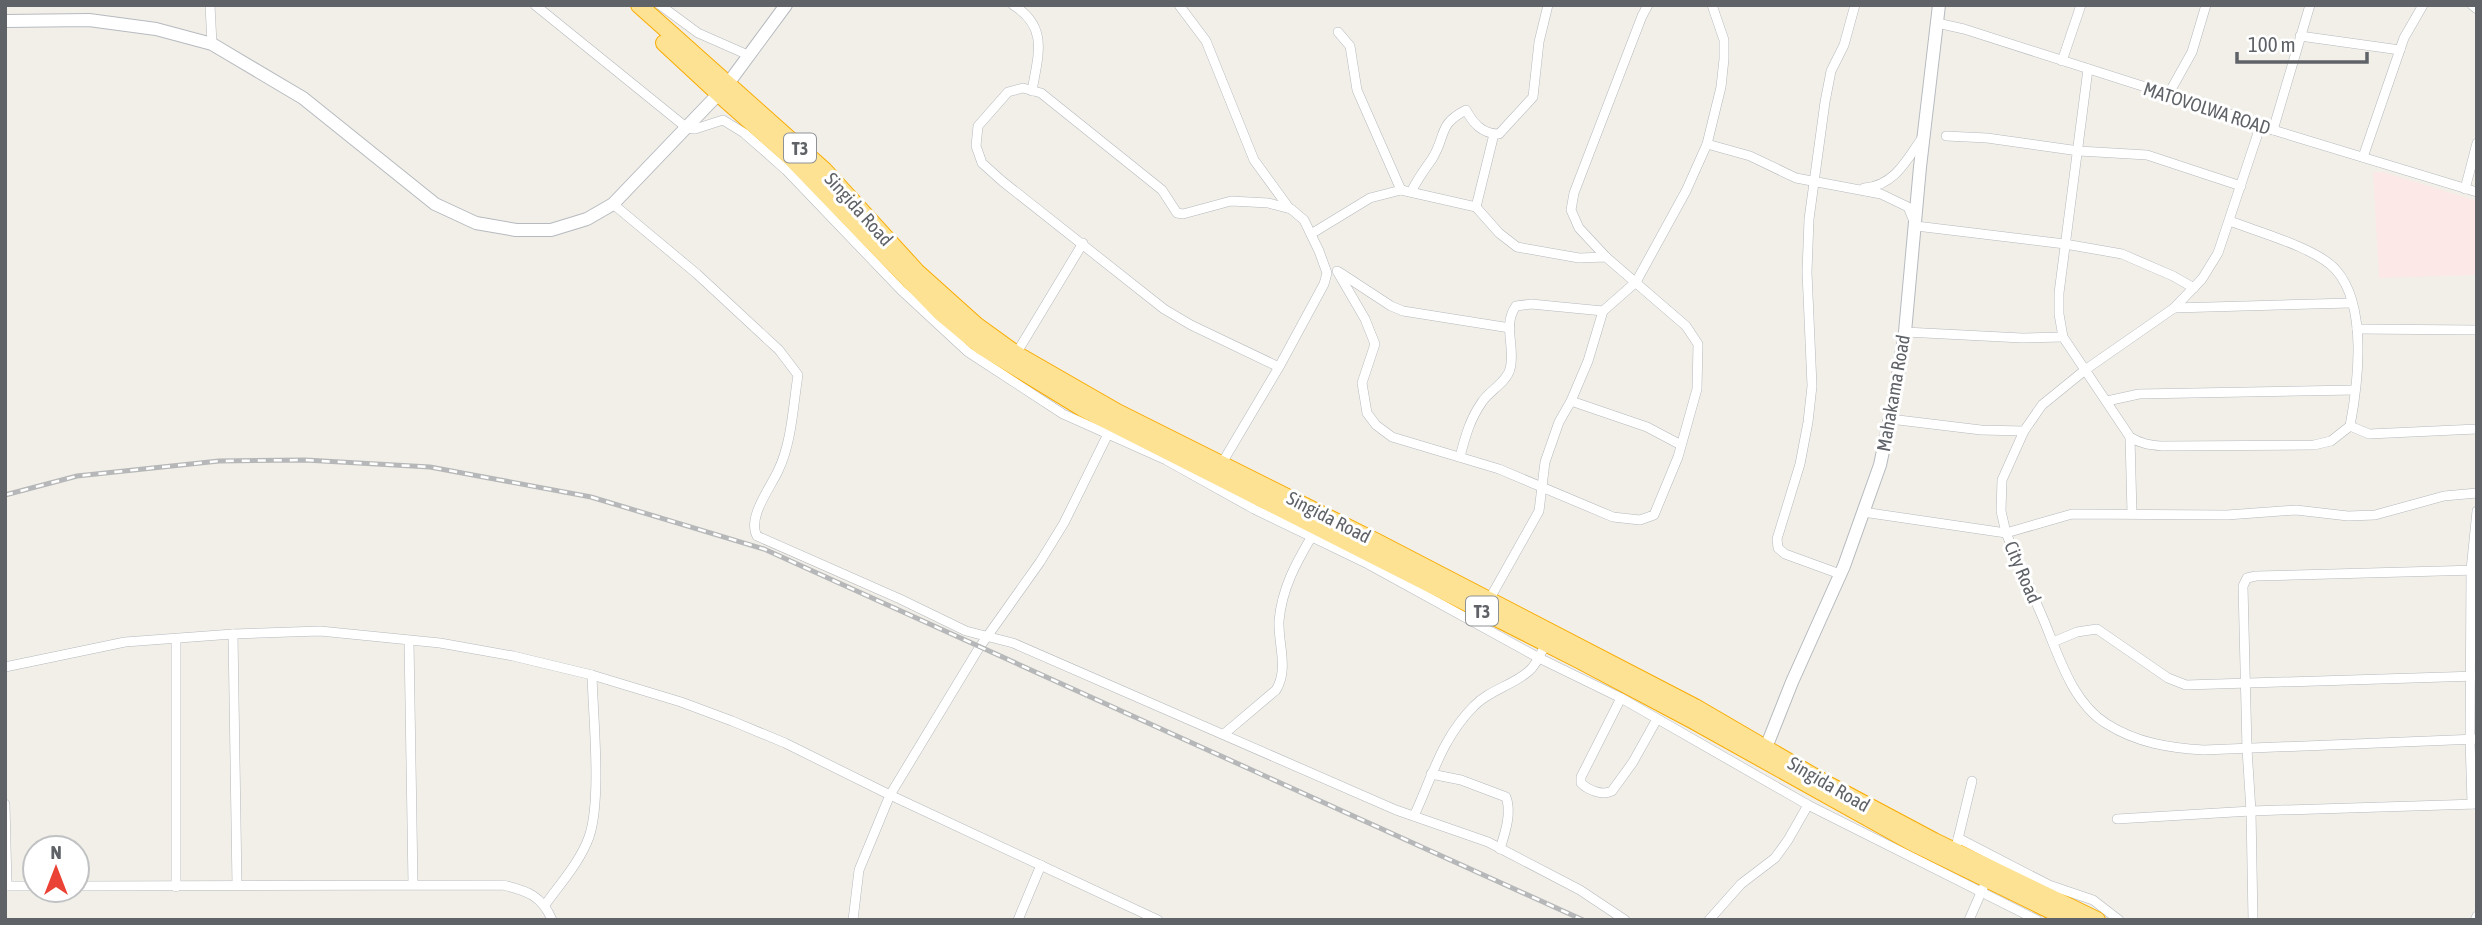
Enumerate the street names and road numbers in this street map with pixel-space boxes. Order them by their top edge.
street label: MATOVOLWA ROAD [2141,77,2273,139]
road number: T3 [784,134,816,162]
street label: Singida Road [820,168,898,250]
street label: Mahakama Road [1872,333,1914,453]
street label: Singida Road [1284,487,1374,547]
street label: City Road [2000,538,2046,606]
road number: T3 [1466,596,1498,626]
street label: Singida Road [1784,752,1874,816]

